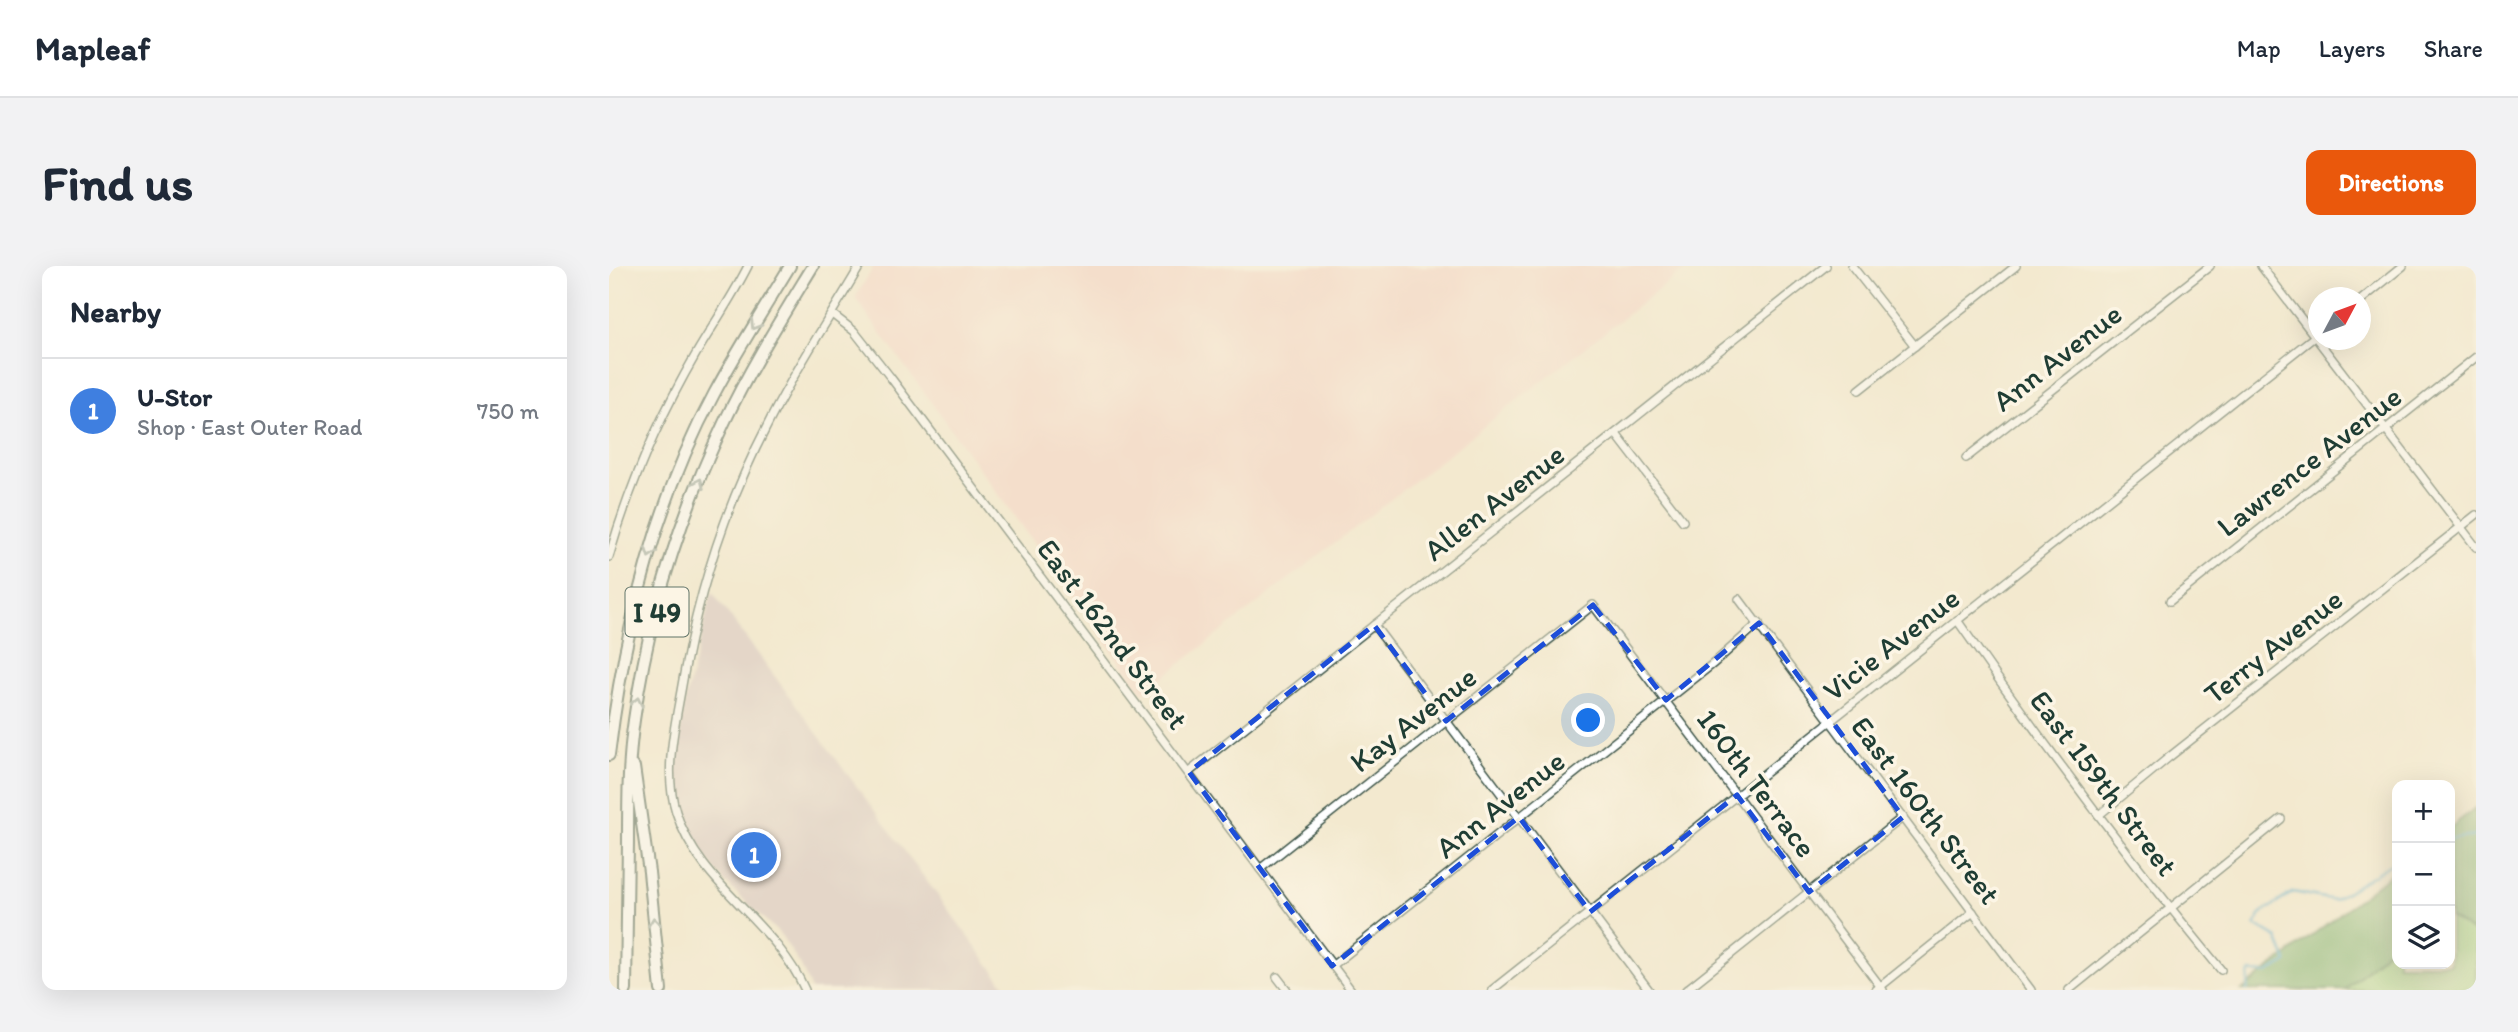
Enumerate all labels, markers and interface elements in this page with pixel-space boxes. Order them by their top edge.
text: Mapleaf [35,29,150,68]
text: Map [2237,34,2281,63]
text: Layers [2319,34,2386,63]
text: Share [2424,34,2483,63]
button: Directions [2306,150,2476,215]
text: Find us [42,153,193,212]
north arrow [2308,287,2371,350]
text: Nearby [70,293,161,330]
street label: Ann Avenue [1985,295,2129,419]
one-way arrow [750,317,763,330]
street label: Lawrence Avenue [2209,377,2409,545]
text: U-Stor [137,381,212,413]
text: 1 [88,397,98,425]
text: 750 m [477,397,539,425]
text: Shop · East Outer Road [137,413,362,441]
street label: Allen Avenue [1416,436,1572,568]
one-way arrow [691,478,705,491]
street label: East 162nd Street [1029,531,1197,737]
one-way arrow [644,546,658,558]
street label: Vicie Avenue [1815,579,1967,709]
street label: Terry Avenue [2196,580,2350,712]
road number: I 49 [625,588,689,636]
street label: Kay Avenue [1342,658,1484,780]
street label: East 159th Street [2022,683,2186,883]
one-way arrow [629,696,644,708]
street label: 160th Terrace [1689,701,1825,865]
your location [1571,703,1605,737]
street label: East 160th Street [1843,709,2009,911]
street label: Ann Avenue [1428,742,1572,866]
map controls [2392,780,2455,969]
button: + [2392,780,2455,843]
pin: 1 [731,829,777,881]
button: − [2392,843,2455,906]
button: layers [2392,906,2455,969]
one-way arrow [647,916,662,927]

